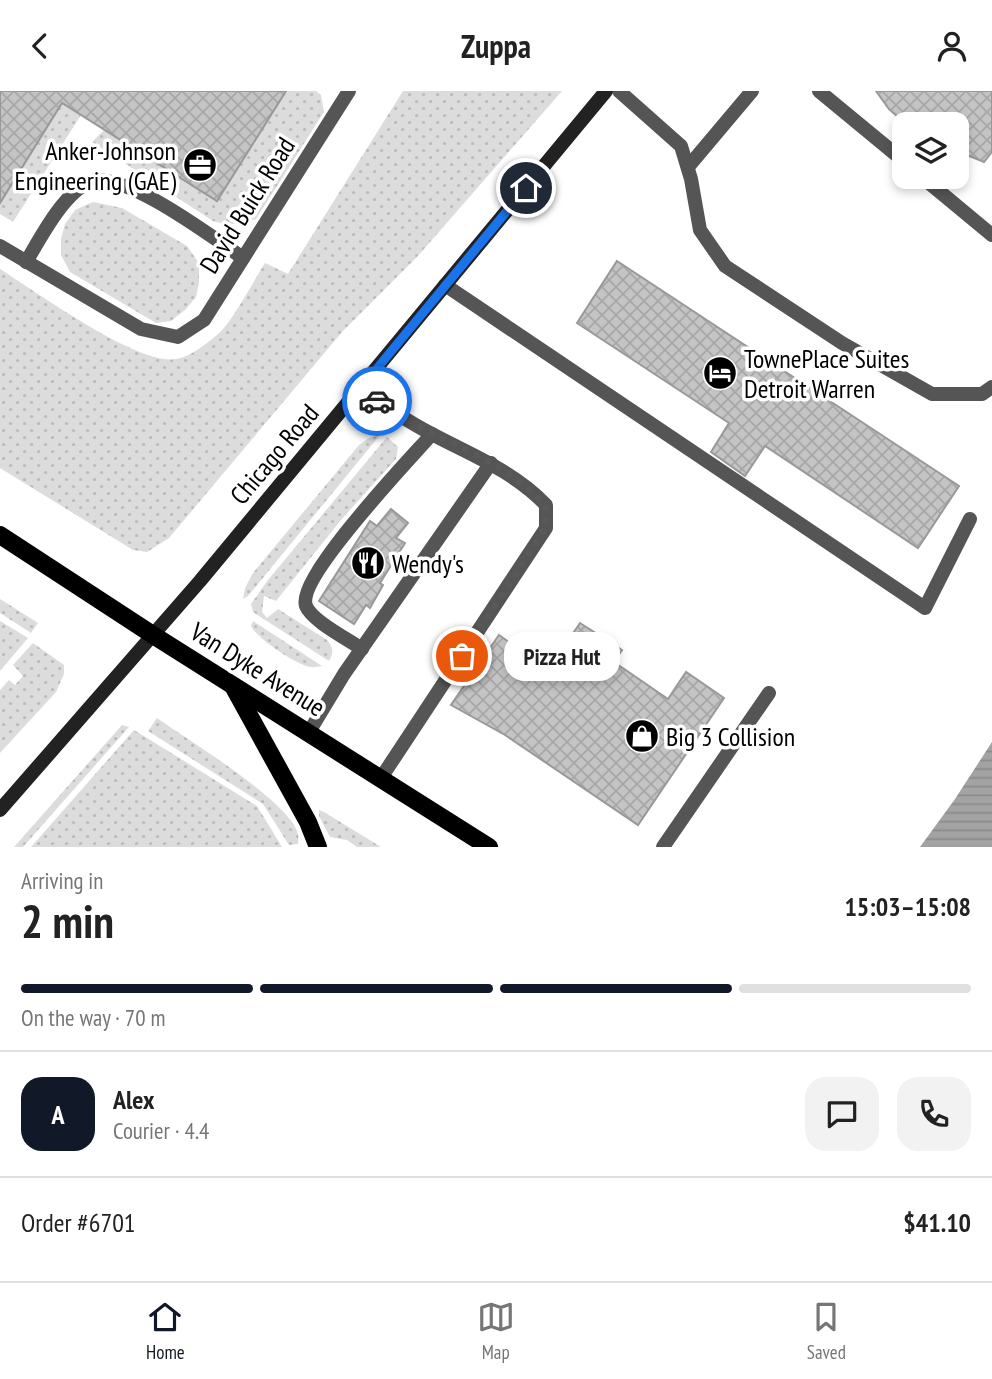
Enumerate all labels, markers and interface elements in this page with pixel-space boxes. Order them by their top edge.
text: Zuppa [461,25,531,67]
icon: back [21,27,59,65]
icon: person [933,27,971,65]
map controls [892,112,969,189]
button: layers [892,112,969,189]
street label: David Buick Road [192,131,302,279]
place label: Anker-Johnson Engineering (GAE) [15,134,176,197]
office icon: Anker-Johnson Engineering (GAE) [181,146,219,184]
pin [496,158,556,218]
icon: home [507,169,545,207]
place label: TownePlace Suites Detroit Warren [744,342,909,405]
hotel icon: TownePlace Suites Detroit Warren [701,354,739,392]
courier [342,366,412,436]
icon: car [358,382,396,420]
street label: Chicago Road [222,397,326,511]
restaurant icon: Wendy's [349,544,387,582]
place label: Wendy's [392,547,464,580]
street label: Van Dyke Avenue [184,614,331,723]
pin [432,626,492,686]
callout: Pizza Hut [504,631,620,681]
icon: bag [443,637,481,675]
text: Pizza Hut [523,642,601,671]
shop icon: Big 3 Collision [623,717,661,755]
place label: Big 3 Collision [666,720,795,753]
text: Arriving in [21,866,103,895]
text: 15:03–15:08 [844,890,971,923]
text: 2 min [21,891,114,951]
text: On the way · 70 m [21,1003,165,1032]
button: chat [805,1077,879,1151]
button: phone [897,1077,971,1151]
text: Alex [113,1083,154,1116]
text: A [51,1098,65,1131]
text: Courier · 4.4 [113,1116,209,1145]
text: Order #6701 [21,1206,136,1239]
text: $41.10 [903,1206,971,1239]
tab: Home [146,1298,185,1364]
tab: Map [477,1298,515,1364]
tab: Saved [807,1298,846,1364]

